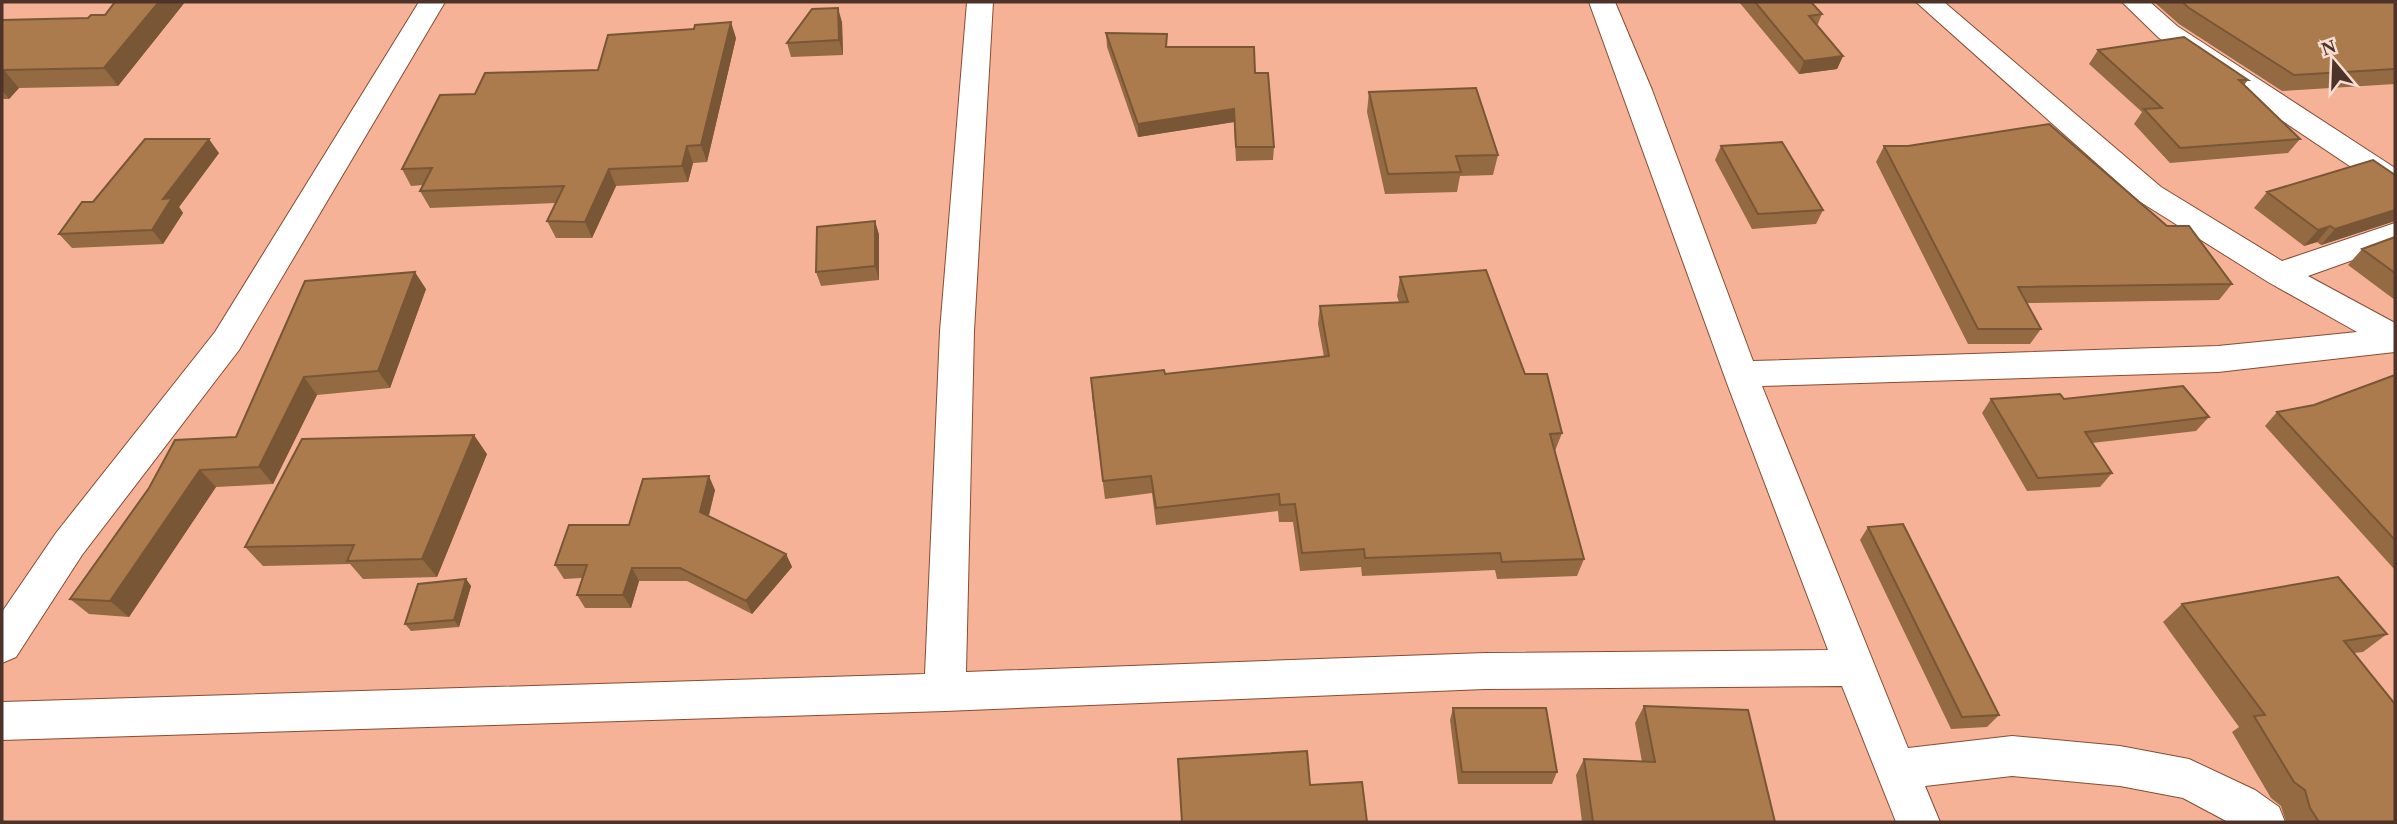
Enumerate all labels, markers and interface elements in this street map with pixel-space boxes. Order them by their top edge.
north arrow [2299,28,2369,98]
text: N [2319,35,2339,60]

